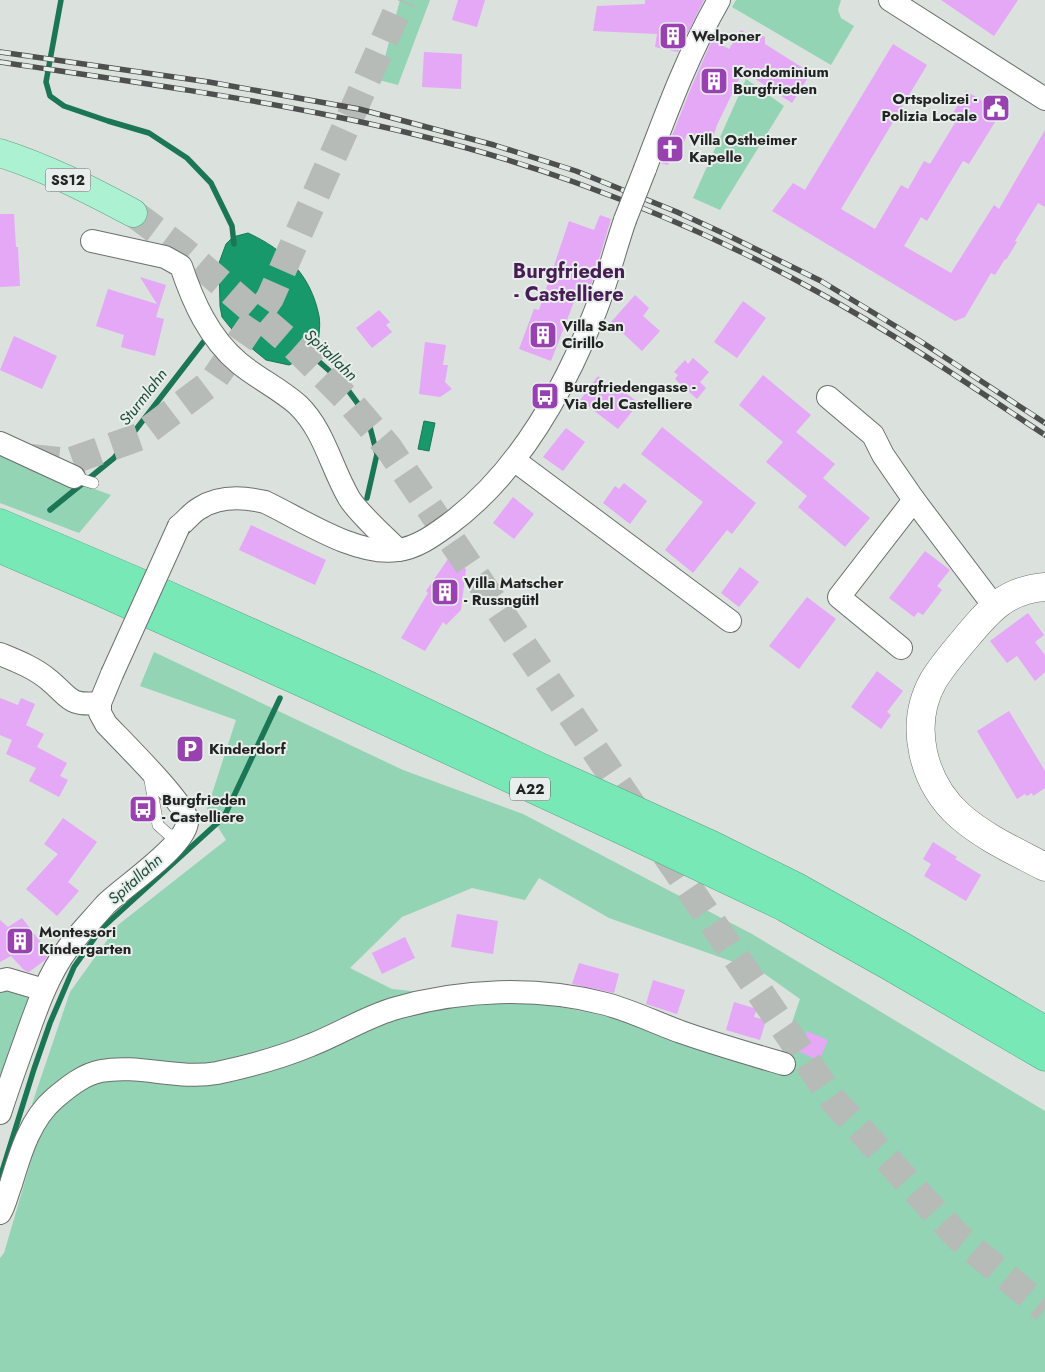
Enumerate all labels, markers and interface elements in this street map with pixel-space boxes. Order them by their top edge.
building icon: Welponer [658,21,688,51]
place label: Welponer [692,25,762,47]
place label: Kondominium Burgfrieden [733,61,829,100]
building icon: Kondominium Burgfrieden [699,66,729,96]
place label: Ortspolizei - Polizia Locale [882,88,978,127]
public building icon: Ortspolizei - Polizia Locale [981,93,1011,123]
place label: Villa Ostheimer Kapelle [688,129,798,168]
church icon: Villa Ostheimer Kapelle [655,134,685,164]
road number: SS12 [46,168,90,192]
district label: Burgfrieden - Castelliere [513,257,625,309]
place label: Villa San Cirillo [561,315,624,354]
building icon: Villa San Cirillo [528,320,558,350]
water label: Spitallahn [299,324,363,386]
water label: Sturmlahn [113,364,173,430]
place label: Burgfriedengasse - Via del Castelliere [563,376,696,415]
bus stop icon: Burgfriedengasse - Via del Castelliere [530,381,560,411]
place label: Villa Matscher - Russngütl [463,572,564,611]
building icon: Villa Matscher - Russngütl [430,577,460,607]
parking icon: Kinderdorf [175,734,205,764]
place label: Kinderdorf [209,738,287,760]
road number: A22 [510,778,550,801]
place label: Burgfrieden - Castelliere [162,789,246,828]
bus stop icon: Burgfrieden - Castelliere [128,794,158,824]
water label: Spitallahn [103,848,167,910]
place label: Montessori Kindergarten [39,921,131,960]
building icon: Montessori Kindergarten [5,926,35,956]

